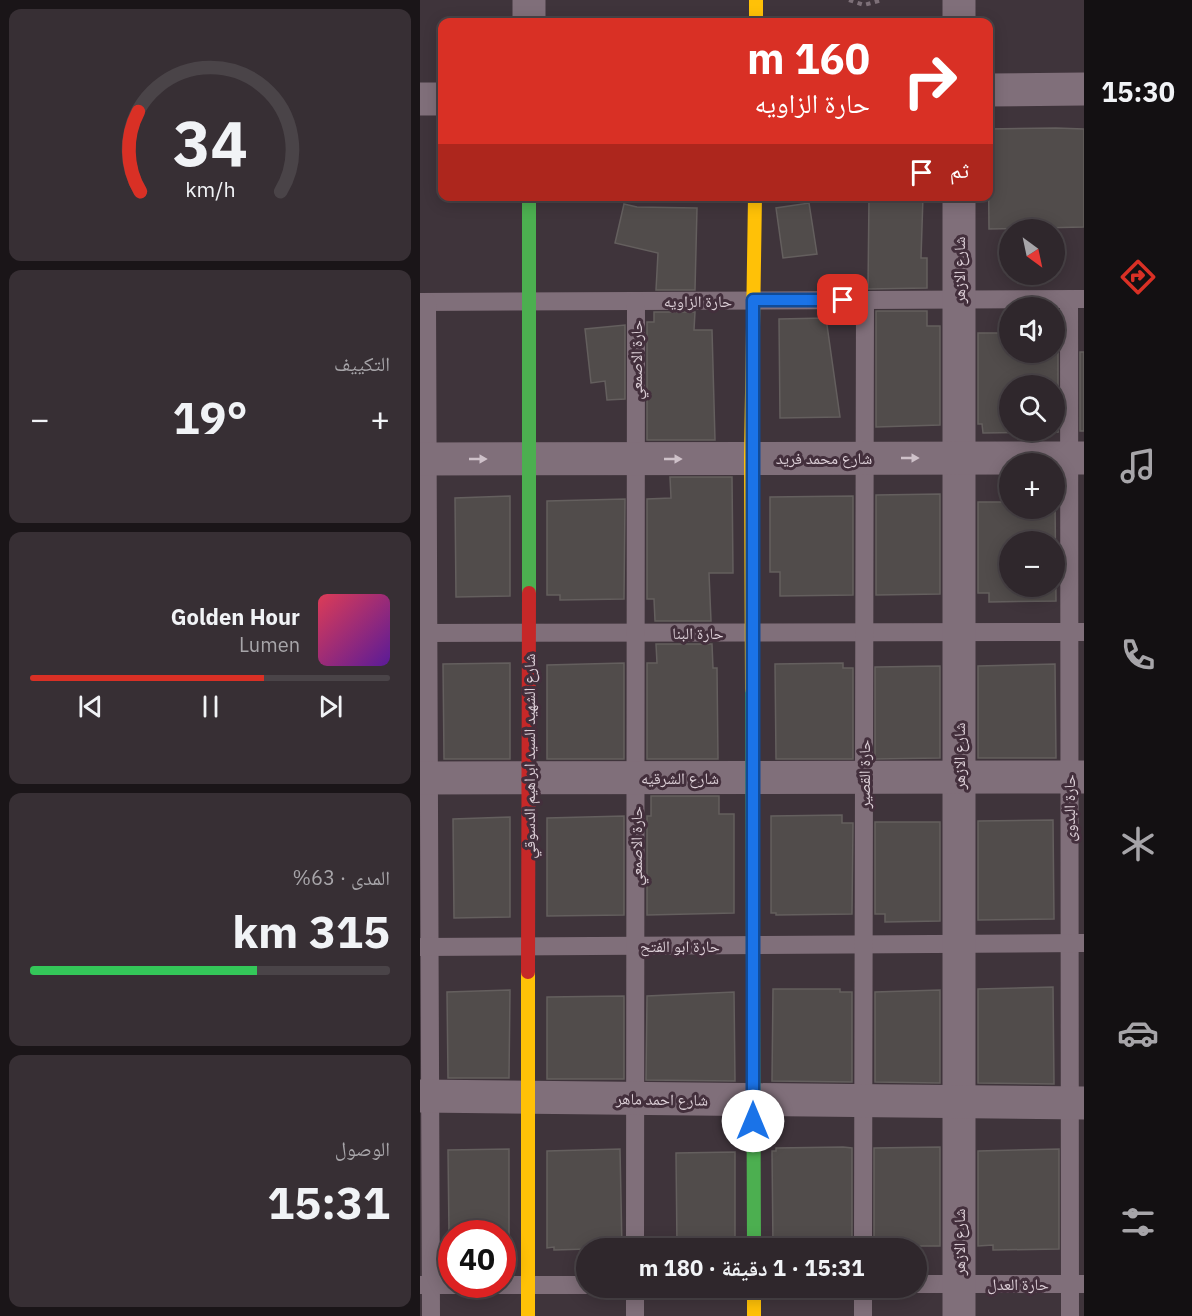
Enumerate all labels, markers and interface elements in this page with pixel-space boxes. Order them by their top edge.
text: 160 m [747,31,870,86]
icon: right [891,42,969,120]
text: 15:30 [1101,74,1175,109]
text: حارة الزاويه [755,85,870,120]
text: 34 [173,102,247,183]
text: ثم [950,155,969,184]
icon: arrive [905,156,938,189]
text: km/h [185,176,235,204]
north arrow [999,219,1065,285]
map controls [999,219,1065,597]
street label: شارع الازهر [949,236,970,305]
icon: directions [1117,256,1159,298]
pin [817,274,868,325]
icon: arrive [826,283,859,316]
street label: حارة الزاويه [664,291,732,311]
button: sound [999,297,1065,363]
street label: حارة الاصمعي [626,320,649,400]
text: التكييف [334,350,390,377]
button: search [999,375,1065,441]
text: 19° [172,388,248,446]
text: − [30,397,50,440]
text: + [370,397,390,440]
icon: music [1117,445,1159,487]
street label: شارع محمد فريد [776,448,872,469]
one-way arrow [901,453,920,463]
button: + [999,453,1065,519]
one-way arrow [469,454,488,464]
one-way arrow [664,454,683,464]
button: − [999,531,1065,597]
text: Golden Hour [171,602,300,631]
street label: حارة البنا [672,623,724,643]
text: Lumen [239,631,300,658]
icon: phone [1117,634,1159,676]
street label: شارع الشهيد السيد ابراهيم الدسوقي [519,653,542,859]
icon: previous [74,690,107,723]
icon: pause [194,690,227,723]
icon: next [314,690,347,723]
street label: شارع الازهر [949,722,970,791]
street label: حارة القصير [854,740,874,809]
street label: شارع الشرقيه [641,768,719,789]
street label: حارة البدوى [1059,774,1080,842]
street label: حارة الاصمعي [626,806,649,886]
icon: climate [1117,823,1159,865]
text: المدى · 63% [292,864,390,891]
text: 315 km [232,902,390,960]
street label: حارة ابو الفتح [640,936,720,957]
icon: car [1117,1012,1159,1054]
street label: شارع احمد ماهر [615,1088,708,1111]
position arrow [721,1089,785,1153]
text: الوصول [335,1135,390,1162]
text: 15:31 [267,1173,390,1231]
icon: filters [1117,1201,1159,1243]
street label: شارع الازهر [949,1208,970,1277]
speed limit sign: 40 [438,1220,516,1298]
text: 15:31 · 1 دقيقة · 180 m [639,1253,864,1282]
street label: حارة العدل [987,1274,1049,1295]

